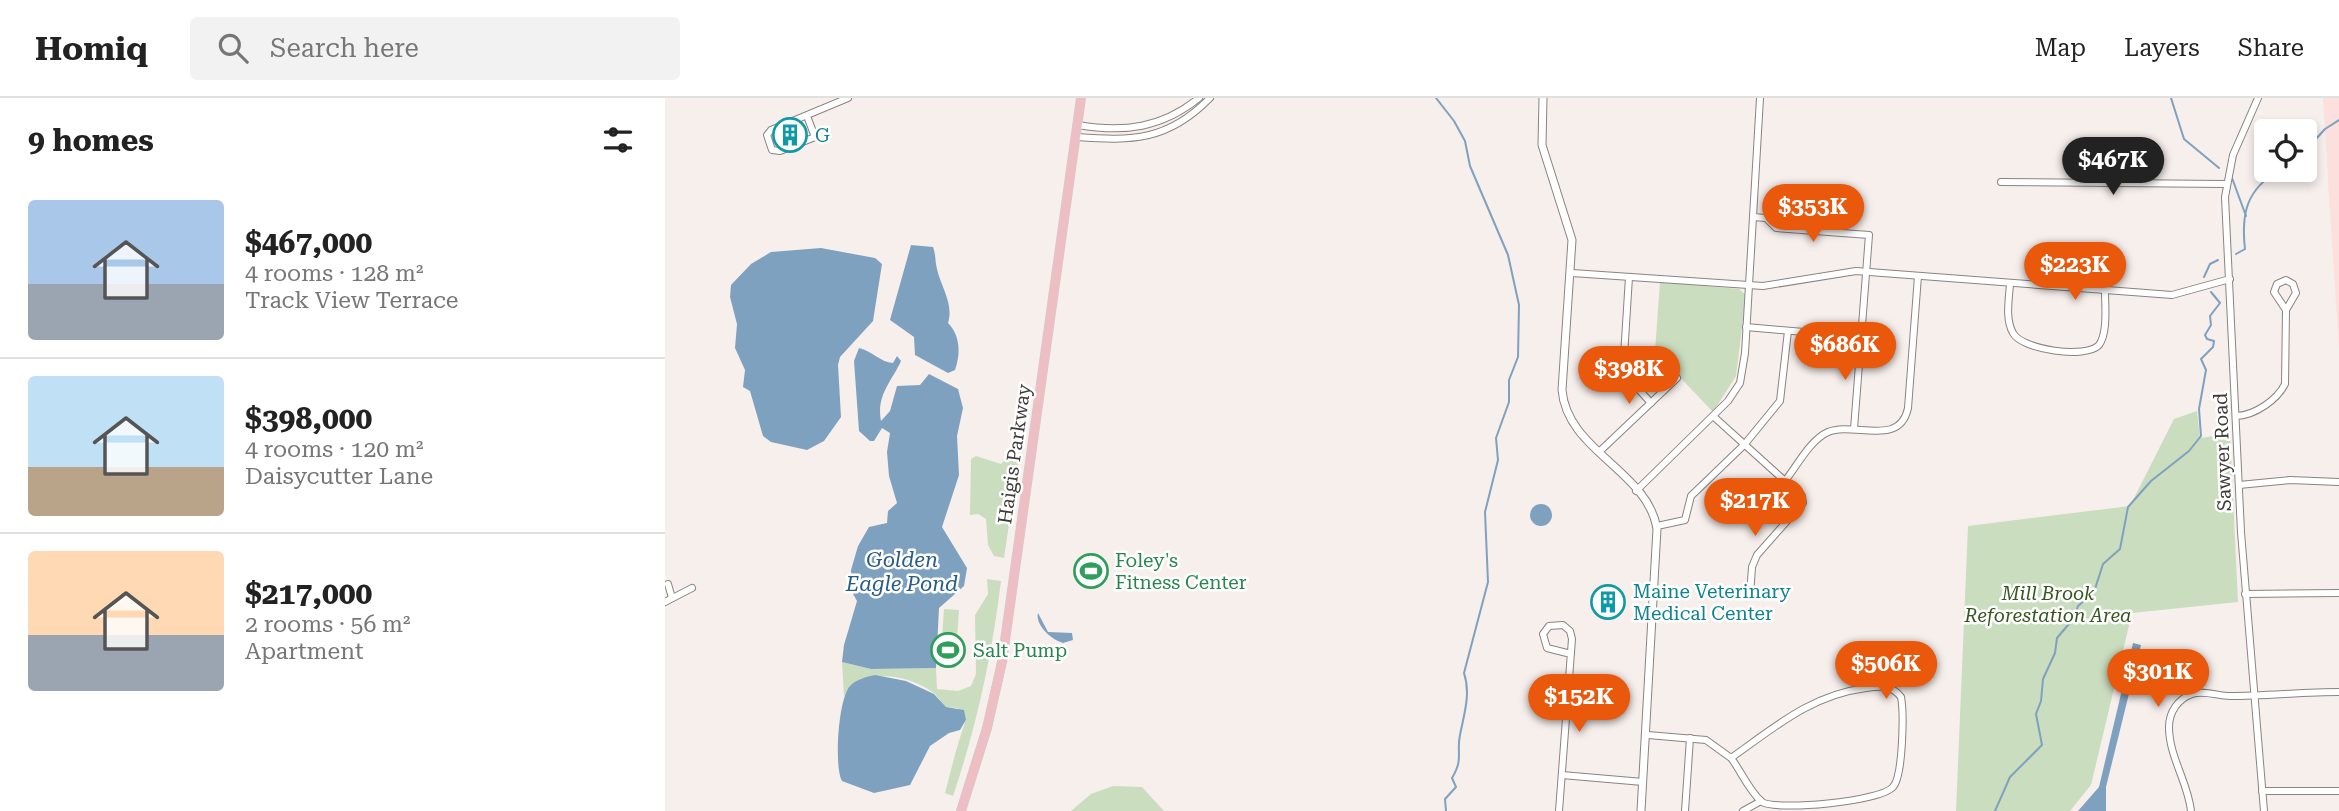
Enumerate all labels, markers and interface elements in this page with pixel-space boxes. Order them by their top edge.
search box [190,17,680,80]
text: Homiq [35,29,148,68]
icon: search [214,29,252,67]
text: Search here [270,33,419,63]
text: Map [2035,34,2086,62]
text: Layers [2124,34,2200,62]
text: Share [2238,34,2304,62]
building icon: G [771,116,809,154]
map controls [2254,119,2317,182]
button: locate [2254,119,2317,182]
icon: filters [599,121,637,159]
text: 9 homes [28,123,154,158]
place label: G [815,124,830,147]
pin: $467K [2064,138,2162,197]
text: $467K [2078,146,2148,173]
pin: $353K [1764,184,1862,244]
text: $353K [1778,193,1848,220]
text: $467,000 [245,225,372,260]
icon: home [84,228,168,312]
pin: $223K [2026,242,2124,302]
text: $223K [2040,251,2110,278]
text: 4 rooms · 128 m² [245,260,423,287]
text: Track View Terrace [245,287,458,314]
pin: $686K [1796,322,1894,382]
text: $686K [1810,331,1880,358]
pin: $398K [1580,346,1678,406]
text: $398K [1594,355,1664,382]
street label: Haigis Parkway [993,382,1036,525]
street label: Sawyer Road [2209,392,2236,512]
text: $398,000 [245,401,372,436]
icon: home [84,404,168,488]
text: 4 rooms · 120 m² [245,436,423,463]
text: Daisycutter Lane [245,463,433,490]
pin: $217K [1706,478,1804,538]
text: $217K [1720,487,1790,514]
water label: Golden Eagle Pond [845,548,958,596]
place label: Foley's Fitness Center [1115,549,1247,594]
sports icon: Foley's Fitness Center [1072,552,1110,590]
text: $217,000 [245,576,372,611]
icon: home [84,579,168,663]
place label: Maine Veterinary Medical Center [1633,580,1791,625]
park label: Mill Brook Reforestation Area [1963,582,2132,627]
building icon: Maine Veterinary Medical Center [1589,583,1627,621]
text: 2 rooms · 56 m² [245,611,411,638]
sports icon: Salt Pump [929,631,967,669]
text: Apartment [245,638,364,665]
place label: Salt Pump [973,639,1067,662]
pin: $506K [1837,642,1935,701]
text: $506K [1851,650,1921,677]
pin: $301K [2109,650,2207,709]
text: $301K [2123,658,2193,685]
pin: $152K [1530,674,1628,734]
text: $152K [1544,683,1614,710]

